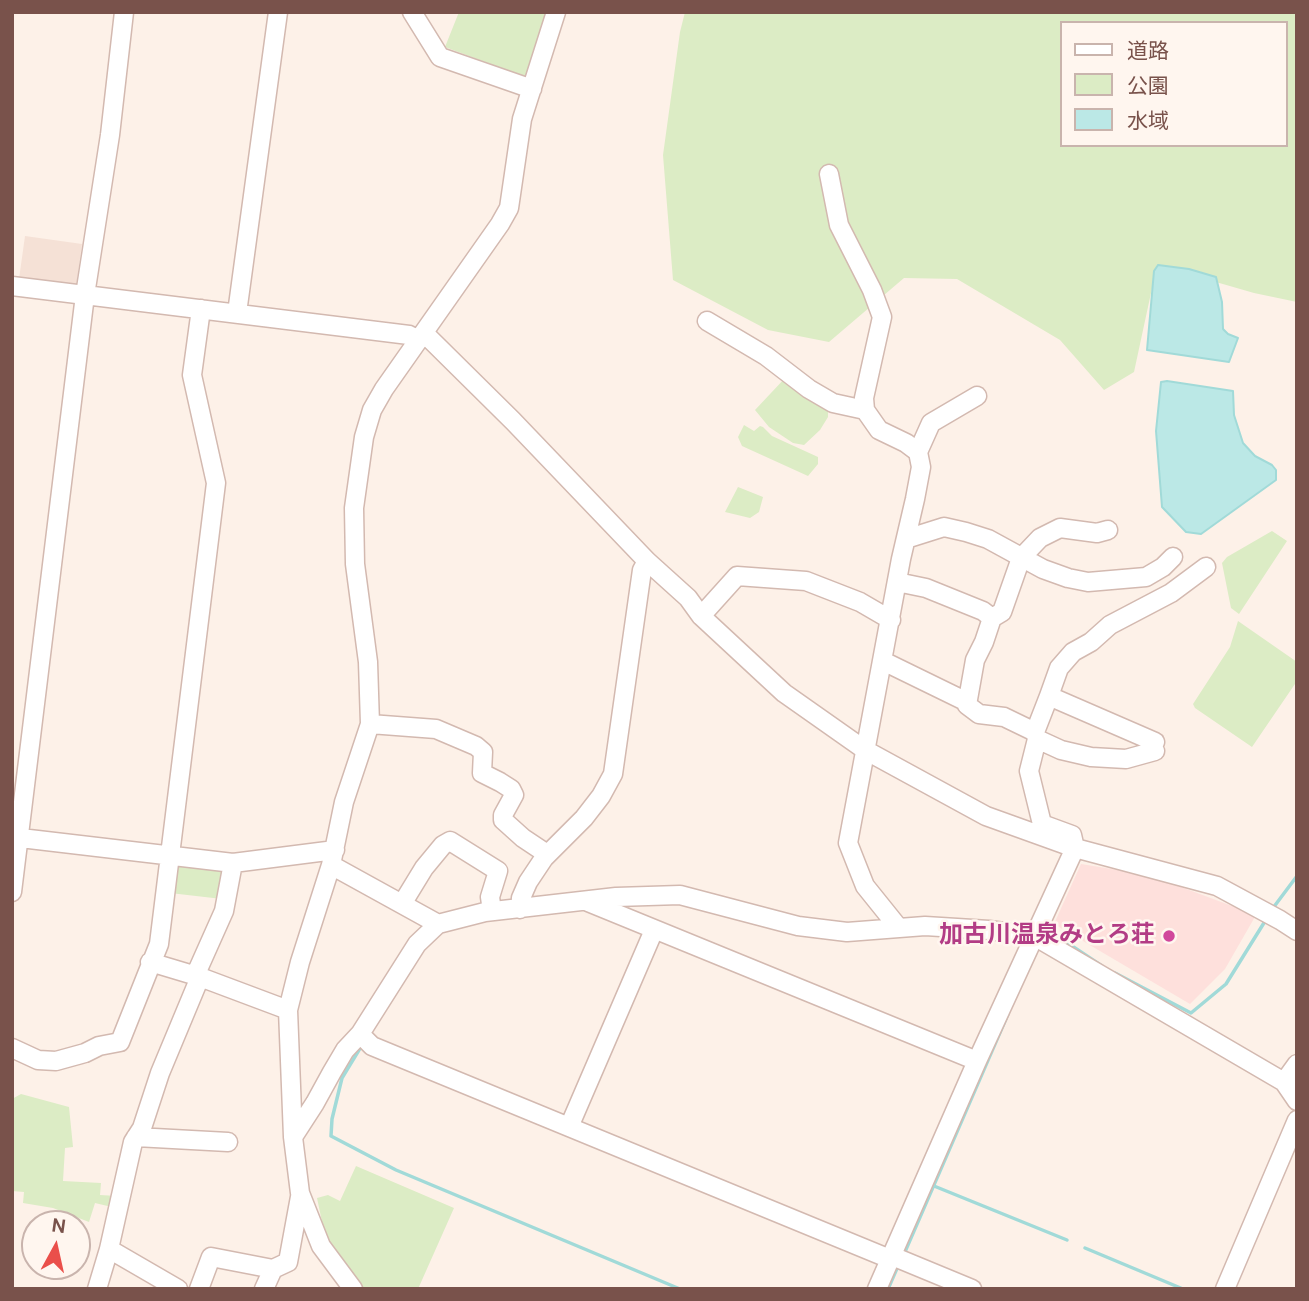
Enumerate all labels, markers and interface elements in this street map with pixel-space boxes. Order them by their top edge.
legend [1060,21,1288,147]
text: 道路 [1127,37,1169,65]
text: 公園 [1127,72,1169,100]
text: 水域 [1127,107,1169,135]
place label: 加古川温泉みとろ荘 [939,922,1155,950]
marker: 加古川温泉みとろ荘 [1161,928,1177,944]
north arrow [21,1210,91,1280]
text: N [50,1212,67,1239]

